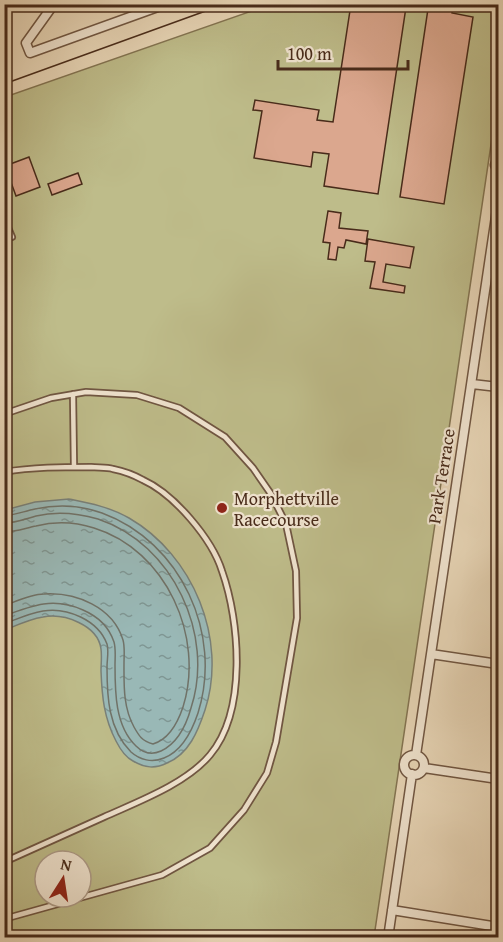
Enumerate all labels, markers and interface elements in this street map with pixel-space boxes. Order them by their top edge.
scale bar [278,33,408,71]
text: 100 m [287,40,332,67]
street label: Park Terrace [420,426,462,526]
place label: Morphettville Racecourse [234,485,339,533]
marker: Morphettville Racecourse [215,501,229,515]
north arrow [33,849,93,909]
text: N [58,851,74,877]

